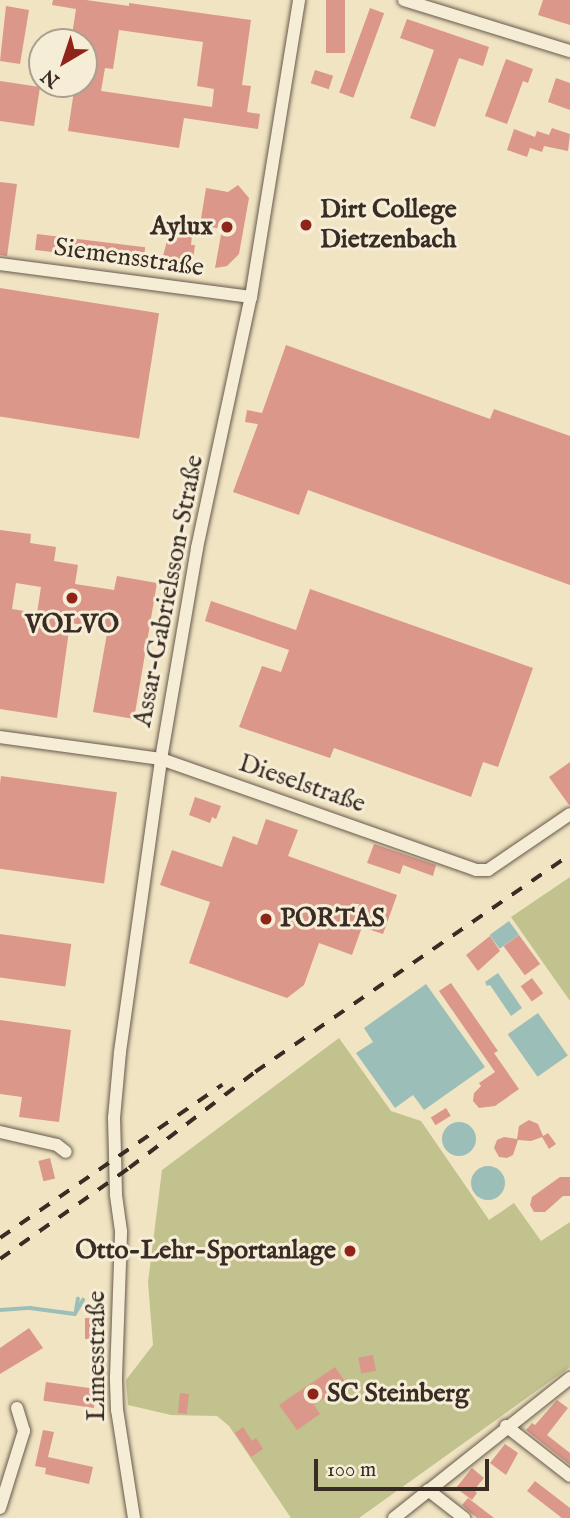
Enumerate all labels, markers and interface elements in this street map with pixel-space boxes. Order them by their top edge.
north arrow [28,28,98,98]
text: N [37,63,65,92]
place label: Dirt College Dietzenbach [320,194,457,256]
place label: Aylux [150,211,213,243]
marker: Dirt College Dietzenbach [298,217,314,233]
marker: Aylux [219,219,235,235]
street label: Siemensstraße [52,232,206,284]
street label: Assar-Gabrielsson-Straße [127,452,211,730]
marker: VOLVO [64,590,80,606]
place label: VOLVO [25,609,119,641]
street label: Dieselstraße [235,748,369,820]
place label: PORTAS [280,903,385,935]
marker: PORTAS [258,911,274,927]
place label: Otto-Lehr-Sportanlage [75,1235,336,1267]
marker: Otto-Lehr-Sportanlage [342,1243,358,1259]
street label: Limesstraße [81,1291,113,1421]
place label: SC Steinberg [327,1378,469,1410]
marker: SC Steinberg [305,1386,321,1402]
scale bar [318,1444,493,1488]
text: 100 m [327,1457,376,1484]

